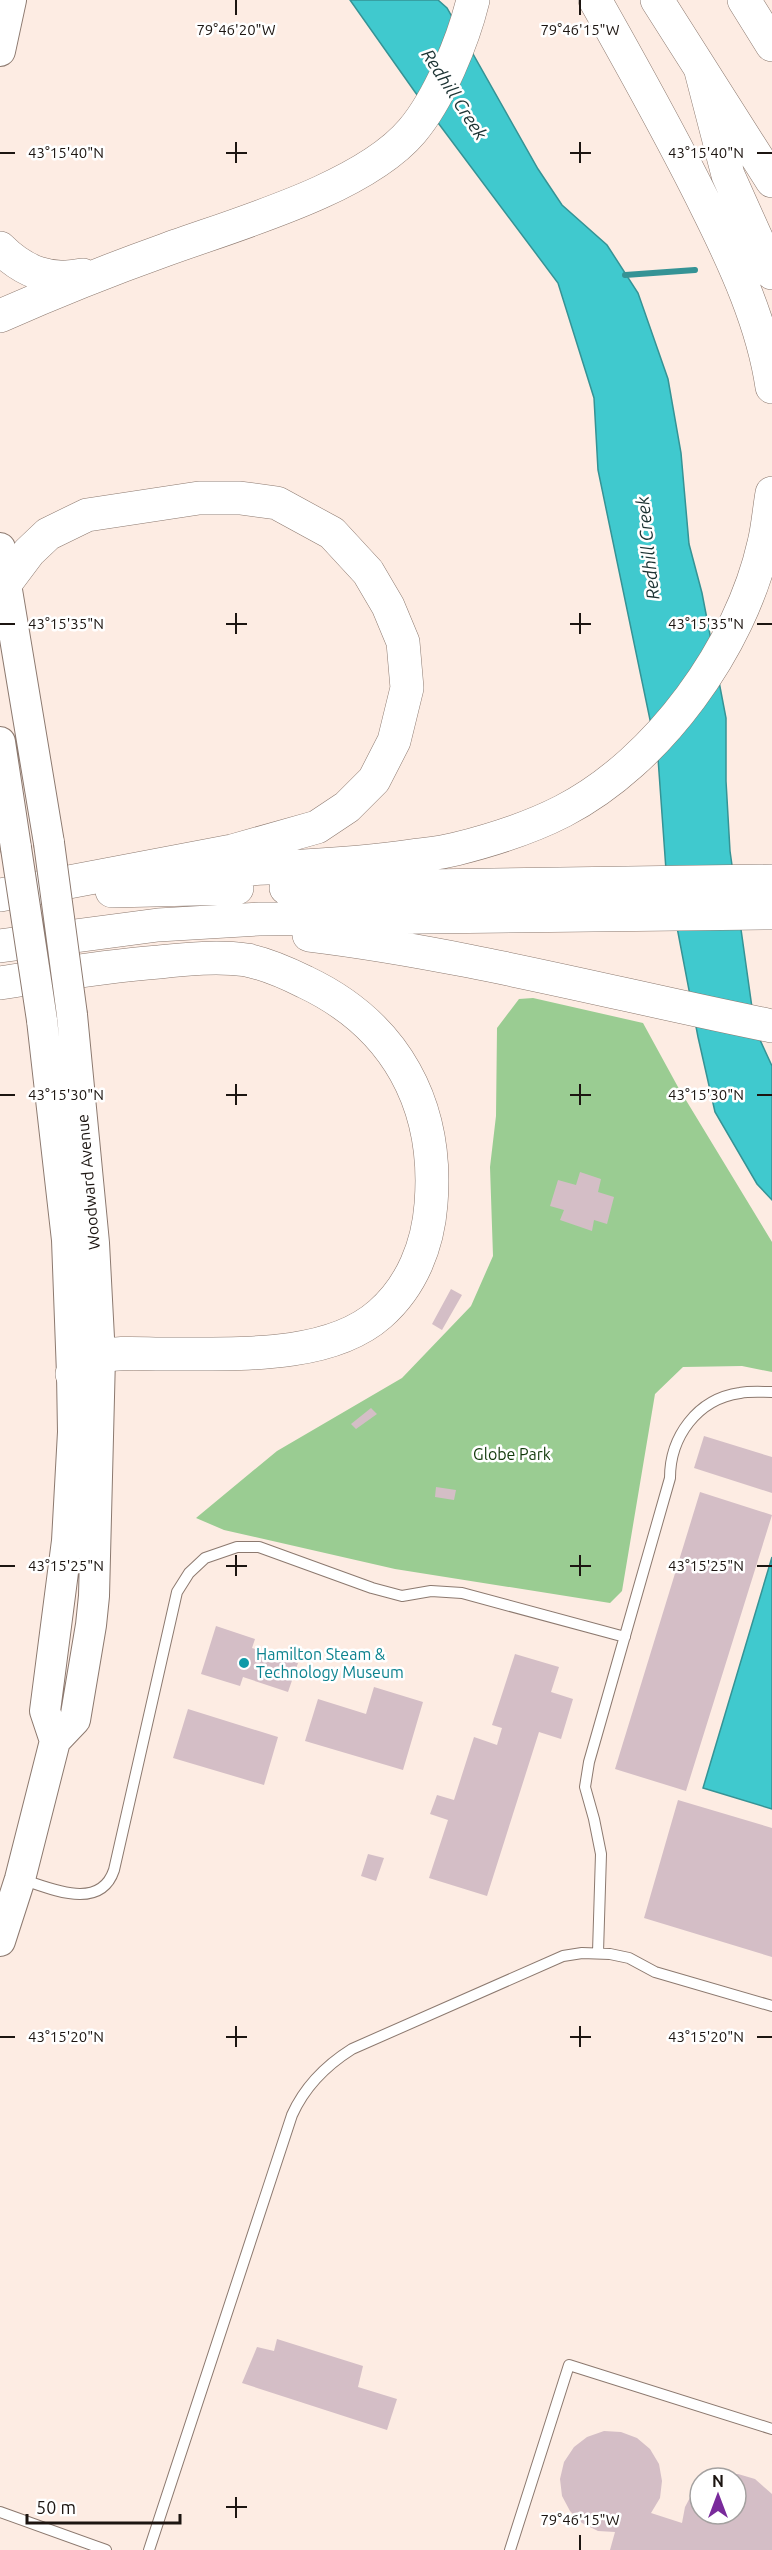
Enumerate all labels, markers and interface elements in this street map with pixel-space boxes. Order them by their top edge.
text: 79°46'20"W [196,21,276,38]
text: 79°46'15"W [540,21,620,38]
water label: Redhill Creek [418,45,492,144]
text: 43°15'40"N [28,144,104,161]
text: 43°15'40"N [668,144,744,161]
water label: Redhill Creek [632,494,662,601]
text: 43°15'35"N [28,615,104,632]
text: 43°15'35"N [668,615,744,632]
text: 43°15'30"N [28,1086,104,1103]
text: 43°15'30"N [668,1086,744,1103]
street label: Woodward Avenue [73,1113,103,1251]
park label: Globe Park [473,1445,551,1463]
text: 43°15'25"N [28,1557,104,1574]
text: 43°15'25"N [668,1557,744,1574]
place label: Hamilton Steam & Technology Museum [256,1645,404,1681]
marker: Hamilton Steam & Technology Museum [237,1656,251,1670]
text: 43°15'20"N [28,2028,104,2045]
text: 43°15'20"N [668,2028,744,2045]
north arrow [688,2466,748,2526]
text: N [712,2472,724,2490]
scale bar [27,2487,180,2525]
text: 50 m [36,2497,76,2517]
text: 79°46'15"W [540,2511,620,2528]

